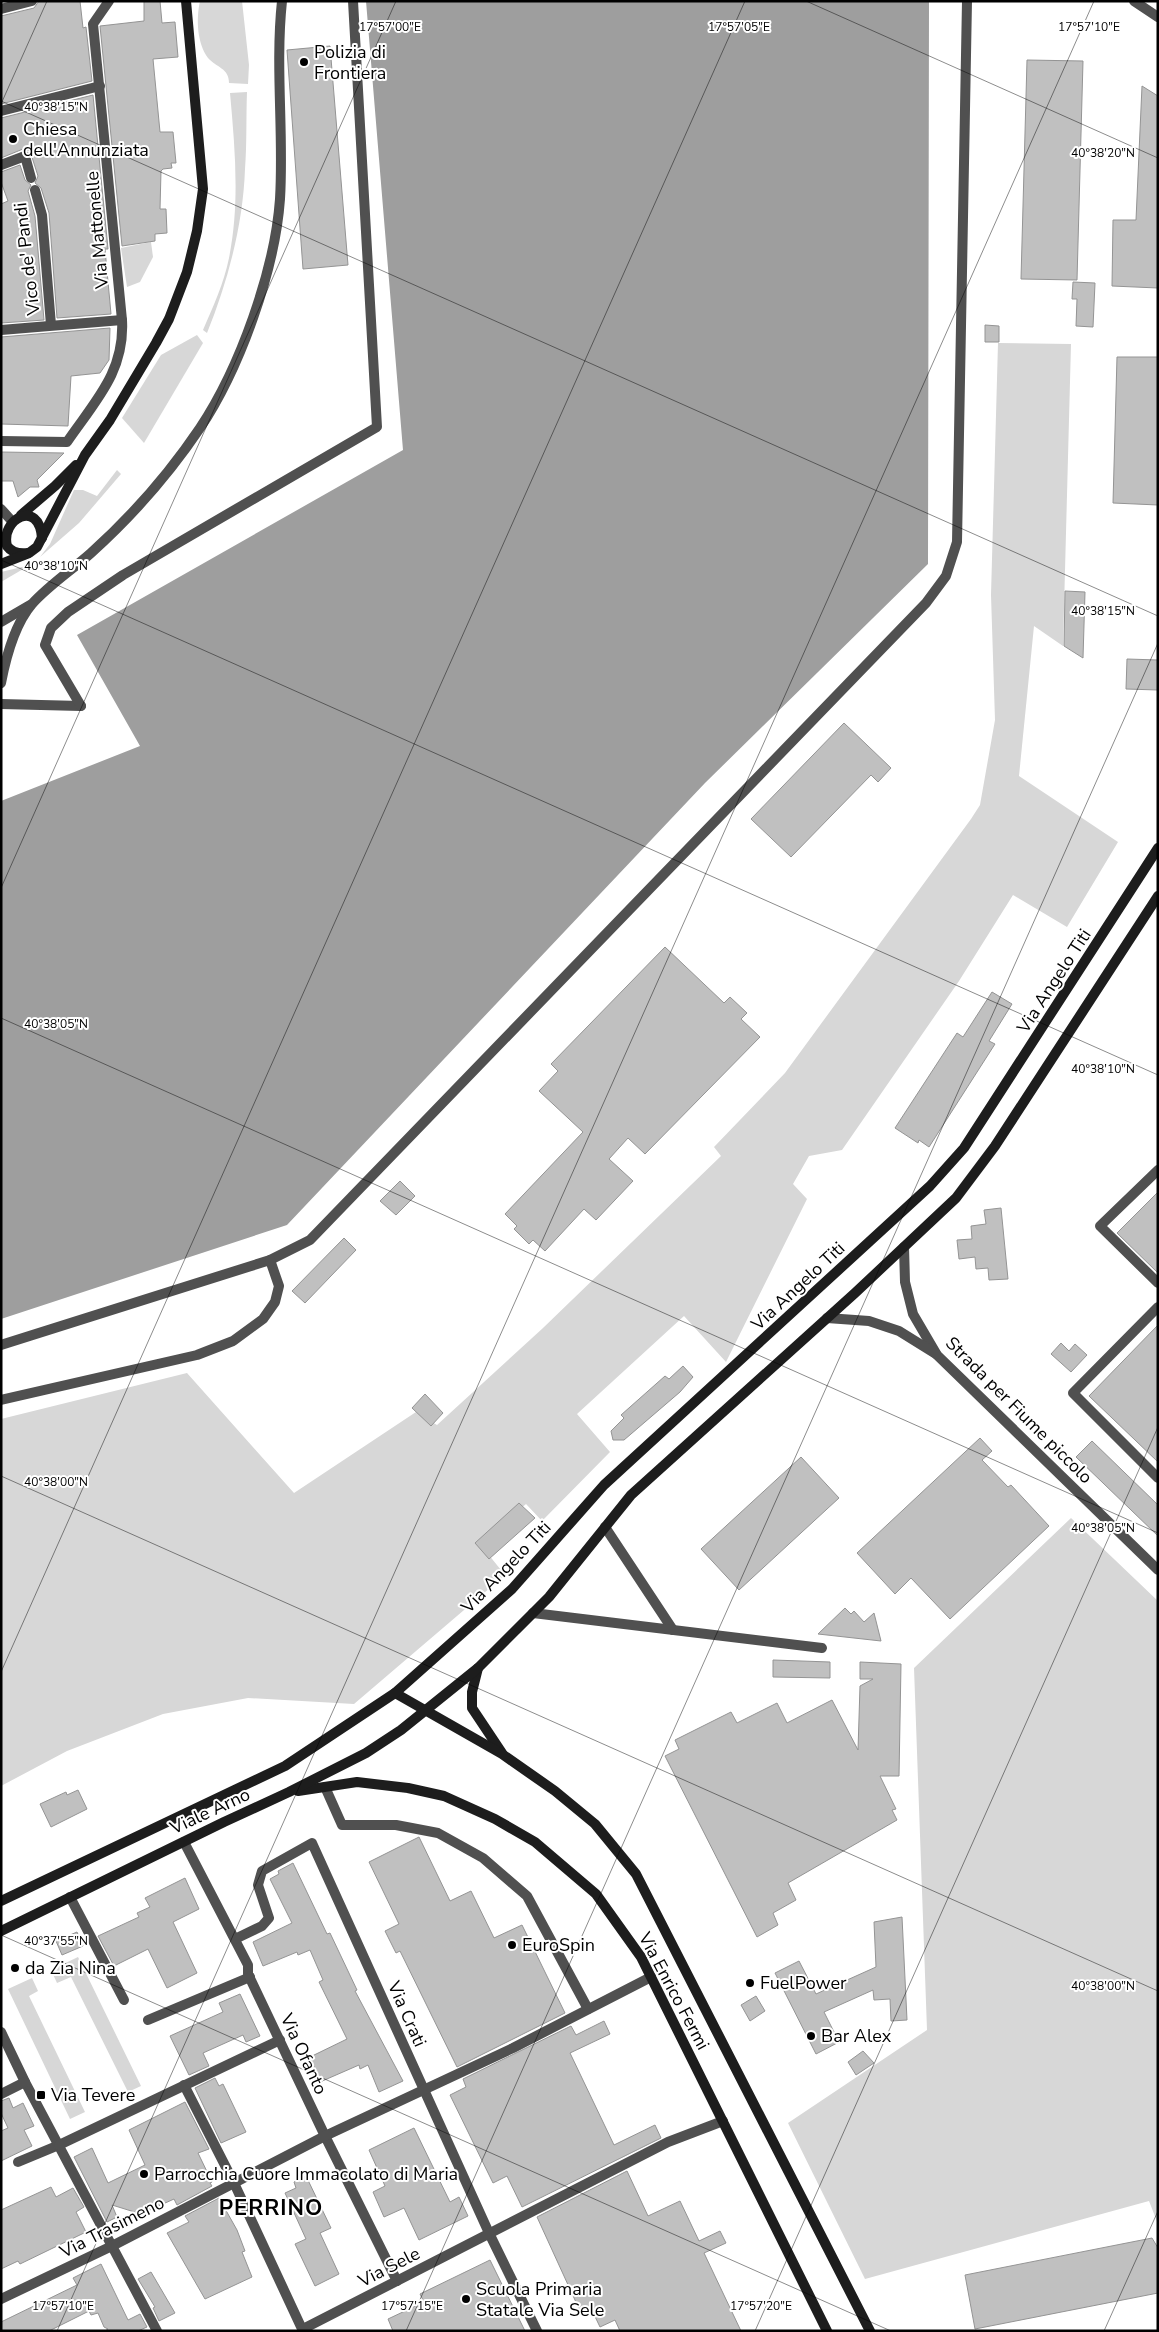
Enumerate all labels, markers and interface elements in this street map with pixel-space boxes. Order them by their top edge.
text: 17°57'00"E [359,19,421,35]
text: 17°57'05"E [708,19,770,35]
text: 17°57'10"E [1058,19,1120,35]
place label: Polizia di Frontiera [314,40,386,85]
marker: Polizia di Frontiera [298,56,310,68]
text: 40°38'15"N [24,99,88,115]
place label: Chiesa dell'Annunziata [23,117,149,162]
marker: Chiesa dell'Annunziata [7,133,19,145]
text: 40°38'20"N [1071,145,1135,161]
street label: Via Mattonelle [80,170,114,291]
street label: Vico de' Pandi [8,201,46,318]
text: 40°38'10"N [24,558,88,574]
text: 40°38'15"N [1071,603,1135,619]
street label: Via Angelo Titi [1011,924,1097,1039]
text: 40°38'05"N [24,1016,88,1032]
text: 40°38'10"N [1071,1061,1135,1077]
street label: Via Angelo Titi [745,1236,850,1336]
street label: Strada per Fiume piccolo [940,1331,1098,1489]
text: 40°38'00"N [24,1474,88,1490]
street label: Via Angelo Titi [455,1516,556,1619]
text: 40°38'05"N [1071,1520,1135,1536]
street label: Viale Arno [165,1782,254,1840]
street label: Via Enrico Fermi [632,1927,715,2054]
text: 40°37'55"N [24,1933,88,1949]
place label: EuroSpin [522,1933,595,1957]
marker: EuroSpin [506,1939,518,1951]
place label: da Zia Nina [25,1956,116,1980]
marker: da Zia Nina [9,1962,21,1974]
place label: FuelPower [760,1971,847,1995]
street label: Via Crati [382,1977,432,2051]
marker: FuelPower [744,1977,756,1989]
text: 40°38'00"N [1071,1978,1135,1994]
street label: Via Ofanto [274,2009,333,2098]
place label: Bar Alex [821,2024,892,2048]
marker: Bar Alex [805,2030,817,2042]
place label: Via Tevere [50,2083,135,2107]
marker: Via Tevere [35,2089,47,2101]
place label: Parrocchia Cuore Immacolato di Maria [154,2162,458,2186]
marker: Parrocchia Cuore Immacolato di Maria [138,2168,150,2180]
street label: Via Trasimeno [55,2190,168,2264]
district label: PERRINO [219,2193,323,2223]
street label: Via Sele [353,2241,424,2293]
place label: Scuola Primaria Statale Via Sele [476,2277,604,2322]
marker: Scuola Primaria Statale Via Sele [460,2293,472,2305]
text: 17°57'10"E [32,2298,94,2314]
text: 17°57'15"E [381,2298,443,2314]
text: 17°57'20"E [730,2298,792,2314]

